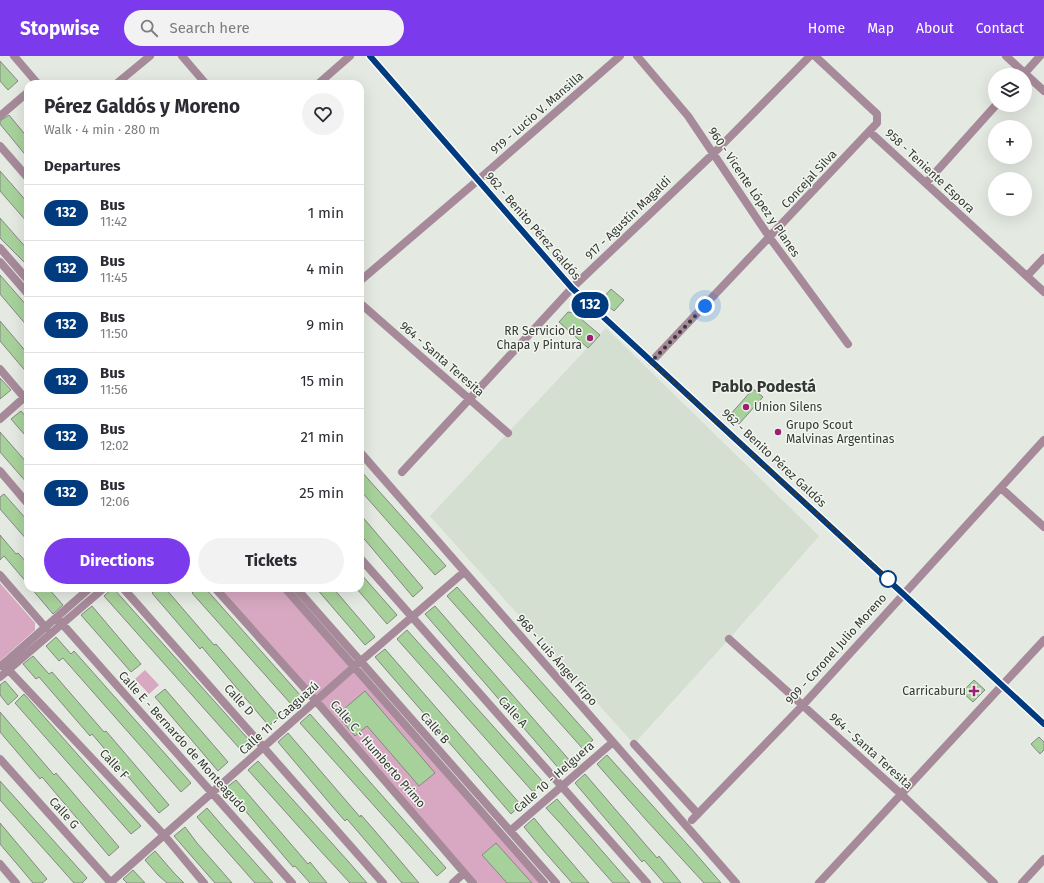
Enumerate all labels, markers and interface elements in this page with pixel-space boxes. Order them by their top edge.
search box [124,10,404,46]
text: Stopwise [20,17,100,40]
icon: search [138,17,160,39]
text: Search here [170,19,250,37]
text: Home [808,20,845,37]
text: Map [867,20,894,37]
text: About [916,20,954,37]
text: Contact [976,20,1024,37]
map controls [988,68,1032,216]
button: layers [988,68,1032,112]
street label: 919 - Lucio V. Mansilla [488,69,586,157]
button: heart [302,93,344,135]
text: Pérez Galdós y Moreno [44,95,240,118]
button: + [988,120,1032,164]
text: Walk · 4 min · 280 m [44,122,160,137]
street label: 960 - Vicente López y Planes [705,125,803,260]
street label: 958 - Teniente Espora [882,126,978,216]
street label: Concejal Silva [778,147,840,211]
text: Departures [44,157,121,175]
street label: 962 - Benito Pérez Galdós [483,169,584,283]
button: − [988,172,1032,216]
street label: 917 - Agustín Magaldi [582,174,674,262]
text: Bus [100,196,125,214]
text: 132 [56,204,76,221]
text: 1 min [308,204,344,222]
text: 11:42 [100,214,127,229]
text: Bus [100,252,125,270]
text: 132 [56,260,76,277]
text: 4 min [306,260,344,278]
text: 11:45 [100,270,127,285]
line badge: 132 [567,292,613,318]
text: 132 [580,296,600,313]
your location [695,296,715,316]
text: Bus [100,308,125,326]
text: 132 [56,316,76,333]
text: 9 min [306,316,344,334]
street label: 964 - Santa Teresita [397,319,487,399]
place label: RR Servicio de Chapa y Pintura [497,324,582,352]
text: 11:50 [100,326,128,341]
marker: RR Servicio de Chapa y Pintura [585,333,595,343]
text: Bus [100,364,125,382]
text: 132 [56,372,76,389]
text: 15 min [300,372,344,390]
district label: Pablo Podestá [712,377,816,396]
text: 11:56 [100,382,128,397]
place label: Union Silens [754,400,823,414]
marker: Union Silens [741,402,751,412]
street label: 962 - Benito Pérez Galdós [719,406,829,510]
place label: Grupo Scout Malvinas Argentinas [786,418,895,446]
text: Bus [100,420,125,438]
marker: Grupo Scout Malvinas Argentinas [773,427,783,437]
text: 132 [56,428,76,445]
text: 21 min [301,428,344,446]
text: 12:02 [100,438,129,453]
text: Bus [100,476,125,494]
text: 132 [56,484,76,501]
text: 25 min [299,484,344,502]
text: 12:06 [100,494,129,509]
button: Directions [44,538,190,584]
button: Tickets [198,538,344,584]
unlabelled marker [879,570,897,588]
street label: 909 - Coronel Julio Moreno [783,591,889,707]
street label: 968 - Luis Ángel Firpo [514,611,601,708]
street label: Calle E - Bernardo de Monteagudo [116,668,250,816]
street label: Calle 11 - Caaguazú [236,679,322,757]
street label: Calle D [221,681,257,719]
place label: Carricaburu [902,684,966,698]
marker: Carricaburu [969,686,979,696]
street label: Calle A [496,694,531,730]
street label: Calle C - Humberto Primo [328,697,428,811]
street label: Calle B [418,709,452,747]
street label: 964 - Santa Teresita [827,710,915,792]
street label: Calle 10 - Helguera [511,738,597,816]
street label: Calle F [97,746,131,782]
street label: Calle G [46,794,82,832]

